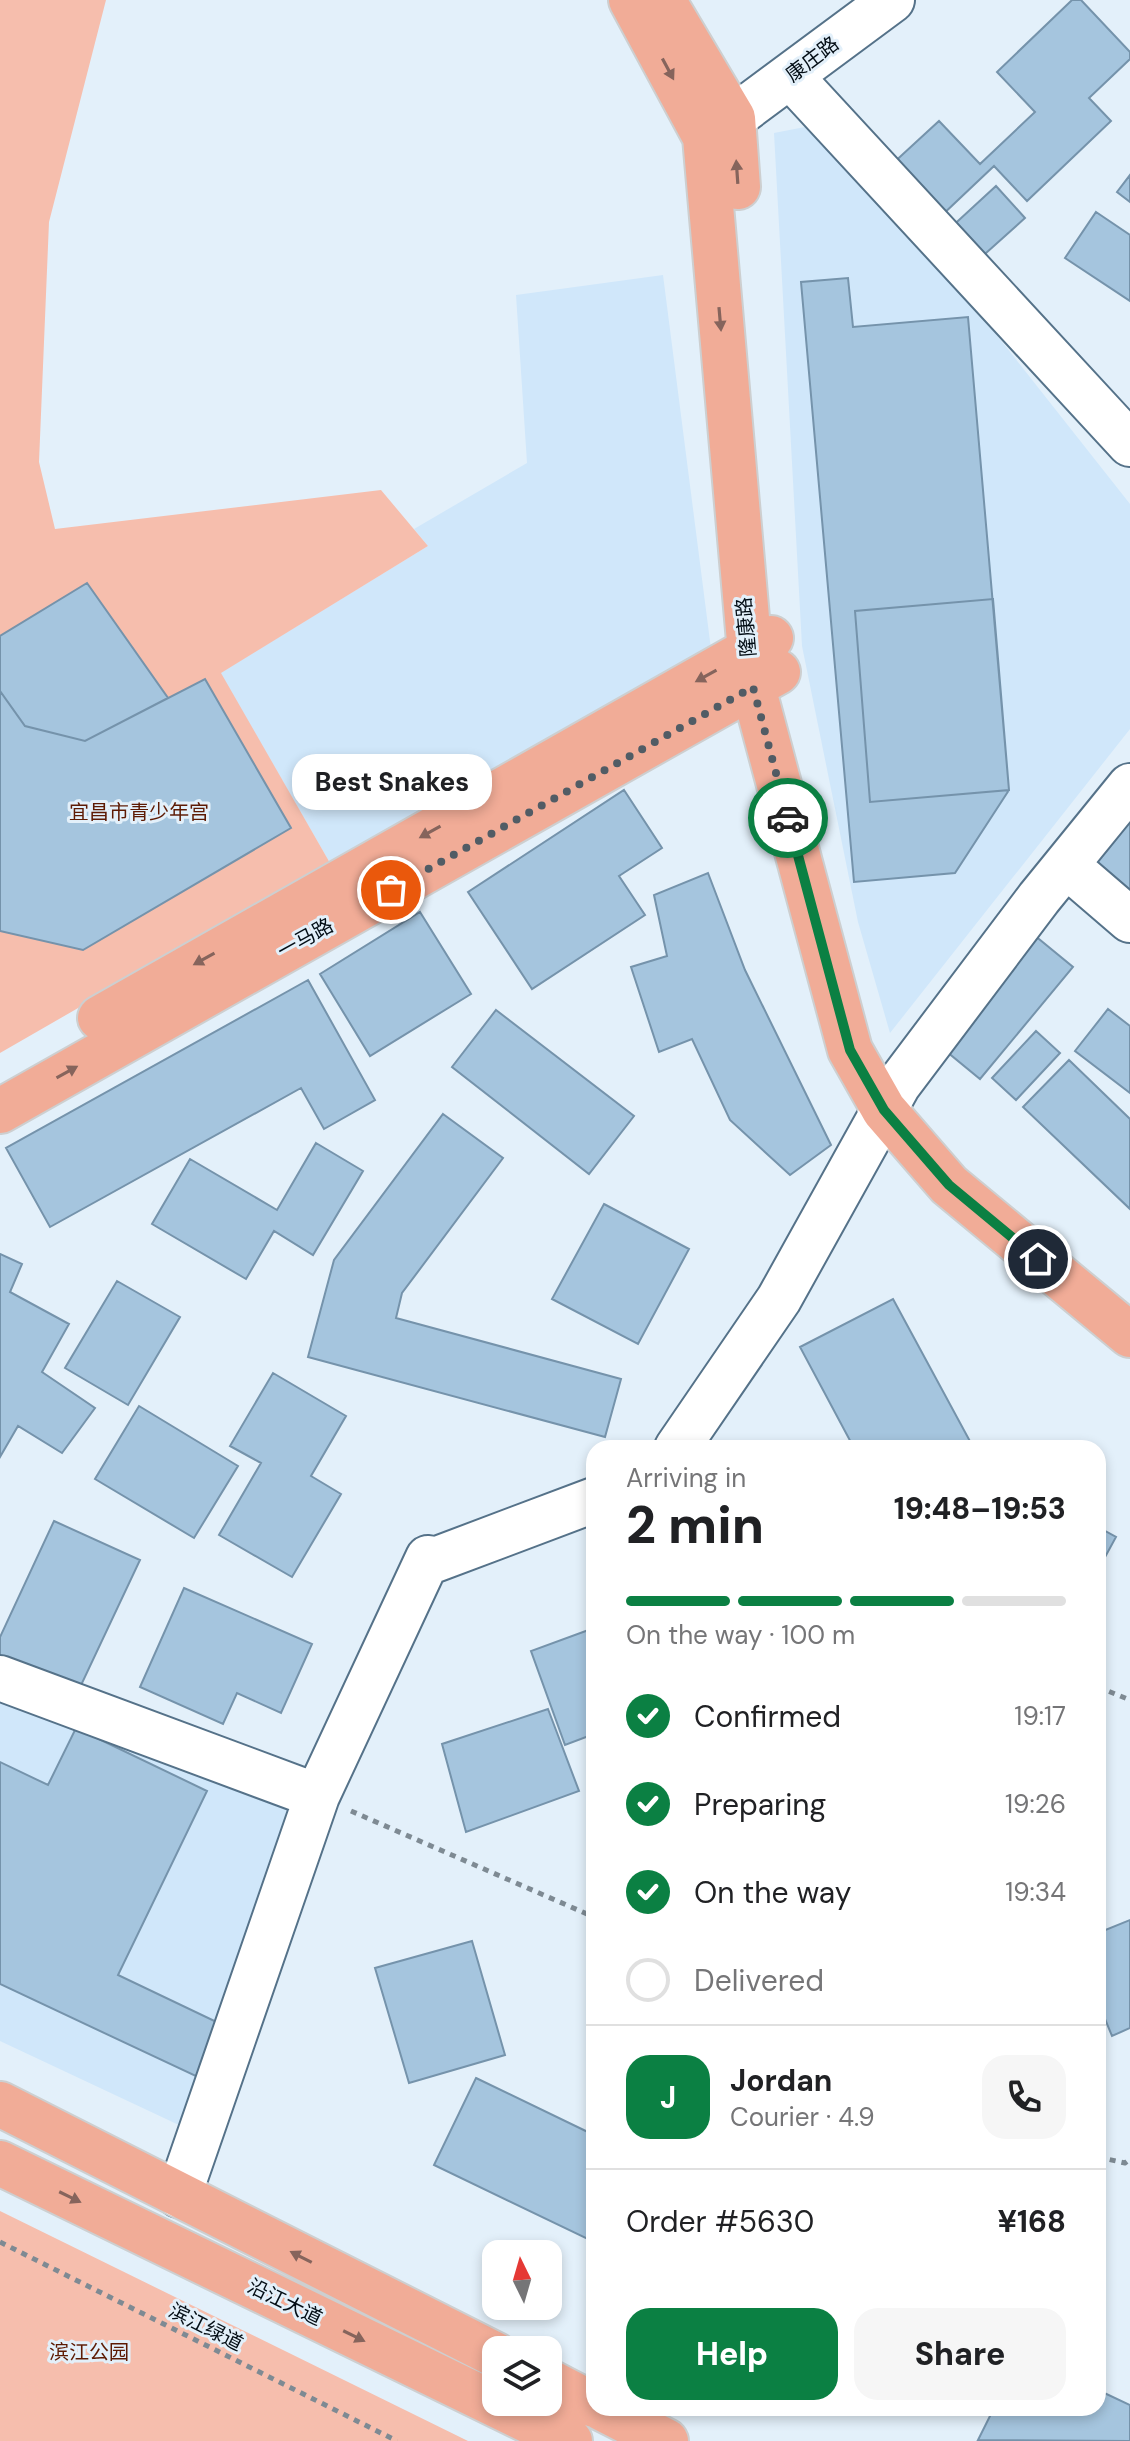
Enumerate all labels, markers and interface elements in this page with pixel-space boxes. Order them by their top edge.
street label: 康庄路 [780,31,844,87]
one-way arrow [661,57,674,80]
one-way arrow [730,159,743,184]
one-way arrow [714,307,727,332]
street label: 隆康路 [730,596,762,658]
one-way arrow [694,669,717,683]
callout: Best Snakes [291,754,491,810]
text: Best Snakes [315,765,469,799]
courier [748,778,828,858]
icon: car [766,796,810,840]
park label: 宜昌市青少年宫 [69,799,209,825]
one-way arrow [419,825,442,839]
pin [357,856,425,924]
icon: bag [369,868,413,912]
street label: 一马路 [272,912,338,964]
one-way arrow [193,952,215,966]
one-way arrow [56,1065,79,1079]
pin [1004,1225,1072,1293]
icon: home [1016,1237,1060,1281]
text: Arriving in [626,1461,746,1495]
text: 19:48–19:53 [894,1489,1066,1528]
text: 2 min [626,1491,764,1559]
text: On the way · 100 m [626,1618,855,1652]
icon: check [626,1694,670,1738]
text: Confirmed [694,1697,841,1736]
text: 19:17 [1014,1699,1066,1733]
icon: check [626,1782,670,1826]
text: Preparing [694,1785,826,1824]
text: 19:26 [1005,1787,1066,1821]
icon: check [626,1870,670,1914]
text: On the way [694,1873,851,1912]
text: 19:34 [1005,1875,1066,1909]
text: Delivered [694,1961,824,2000]
button: phone [982,2055,1066,2139]
text: Jordan [730,2061,832,2100]
text: J [660,2078,676,2117]
text: Courier · 4.9 [730,2100,875,2134]
one-way arrow [59,2190,82,2204]
text: Order #5630 [626,2202,814,2241]
text: ¥168 [998,2202,1066,2241]
north arrow [482,2240,562,2320]
map controls [482,2240,562,2416]
one-way arrow [290,2250,313,2264]
street label: 沿江大道 [243,2273,327,2331]
street label: 滨江绿道 [164,2297,248,2357]
button: Help [626,2308,838,2400]
button: Share [854,2308,1066,2400]
one-way arrow [343,2329,366,2343]
button: layers [482,2336,562,2416]
park label: 滨江公园 [49,2339,129,2365]

